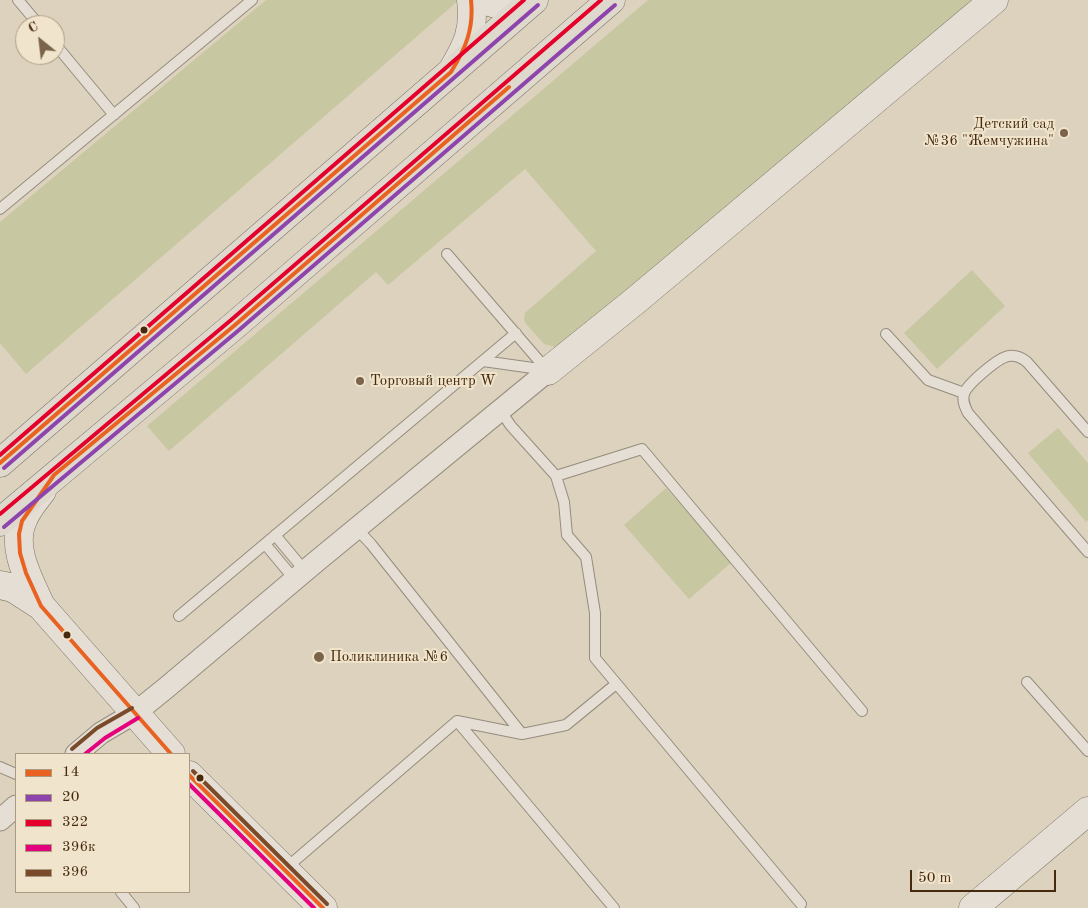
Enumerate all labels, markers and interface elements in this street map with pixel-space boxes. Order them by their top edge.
north arrow [15,15,65,65]
text: С [26,19,41,36]
place label: Детский сад №36 "Жемчужина" [924,115,1054,150]
marker: Детский сад №36 "Жемчужина" [1058,127,1070,139]
unlabelled marker [139,325,149,335]
place label: Торговый центр W [370,372,496,390]
marker: Торговый центр W [354,375,366,387]
unlabelled marker [62,630,72,640]
place label: Поликлиника №6 [330,648,448,666]
marker: Поликлиника №6 [312,650,326,664]
legend [15,753,190,893]
text: 14 [62,765,79,780]
unlabelled marker [195,773,205,783]
text: 20 [62,790,79,805]
text: 322 [62,815,88,830]
text: 396к [62,840,96,855]
scale bar [913,860,1059,892]
text: 396 [62,865,88,880]
text: 50 m [918,871,952,886]

